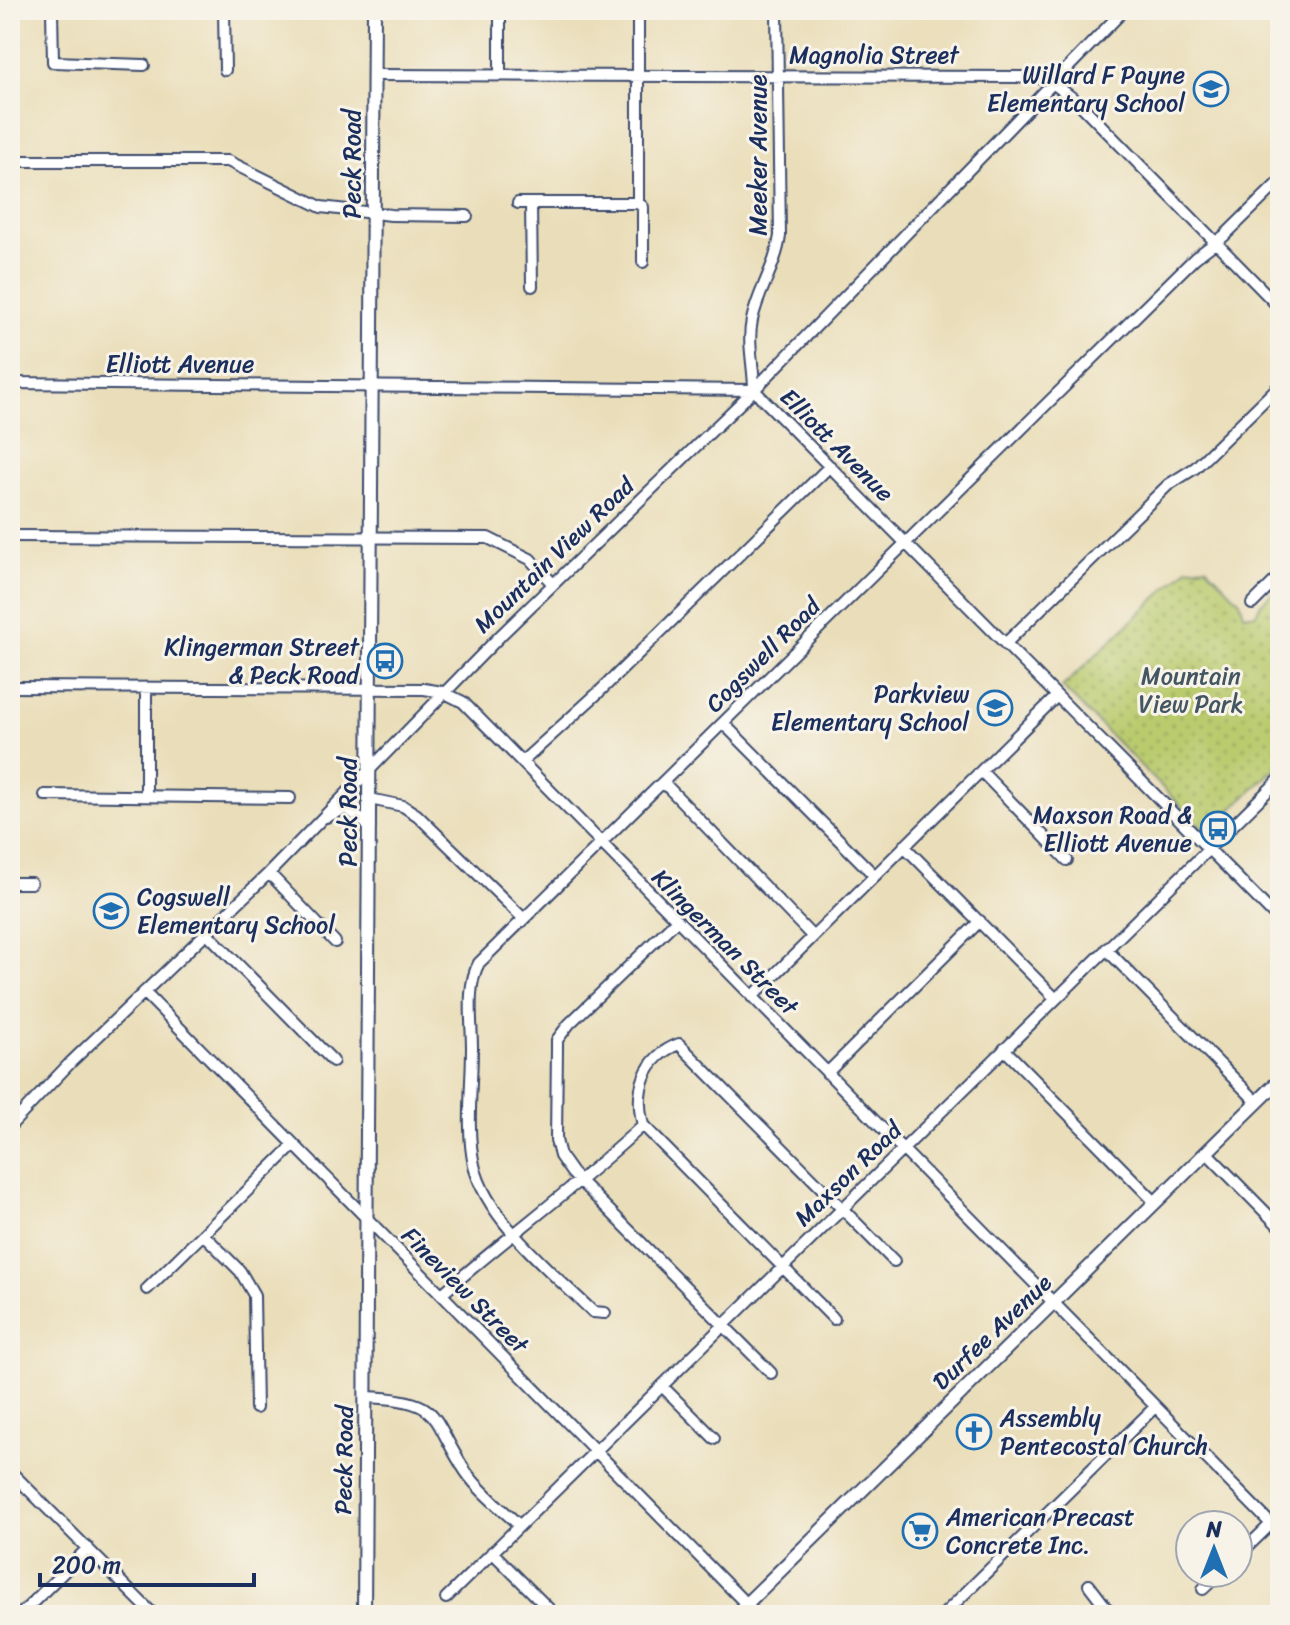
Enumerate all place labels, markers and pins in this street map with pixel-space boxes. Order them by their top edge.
place label: Willard F Payne Elementary School [987,54,1186,124]
school or university icon: Willard F Payne Elementary School [1192,70,1230,108]
place label: Klingerman Street & Peck Road [164,626,360,696]
bus stop icon: Klingerman Street & Peck Road [366,642,404,680]
place label: Parkview Elementary School [771,673,970,743]
school or university icon: Parkview Elementary School [976,689,1014,727]
place label: Maxson Road & Elliott Avenue [1033,794,1192,864]
bus stop icon: Maxson Road & Elliott Avenue [1199,810,1237,848]
place label: Cogswell Elementary School [137,876,336,946]
school or university icon: Cogswell Elementary School [92,892,130,930]
place label: Assembly Pentecostal Church [999,1397,1208,1467]
church icon: Assembly Pentecostal Church [955,1413,993,1451]
place label: American Precast Concrete Inc. [945,1496,1134,1566]
supermarket icon: American Precast Concrete Inc. [901,1512,939,1550]

